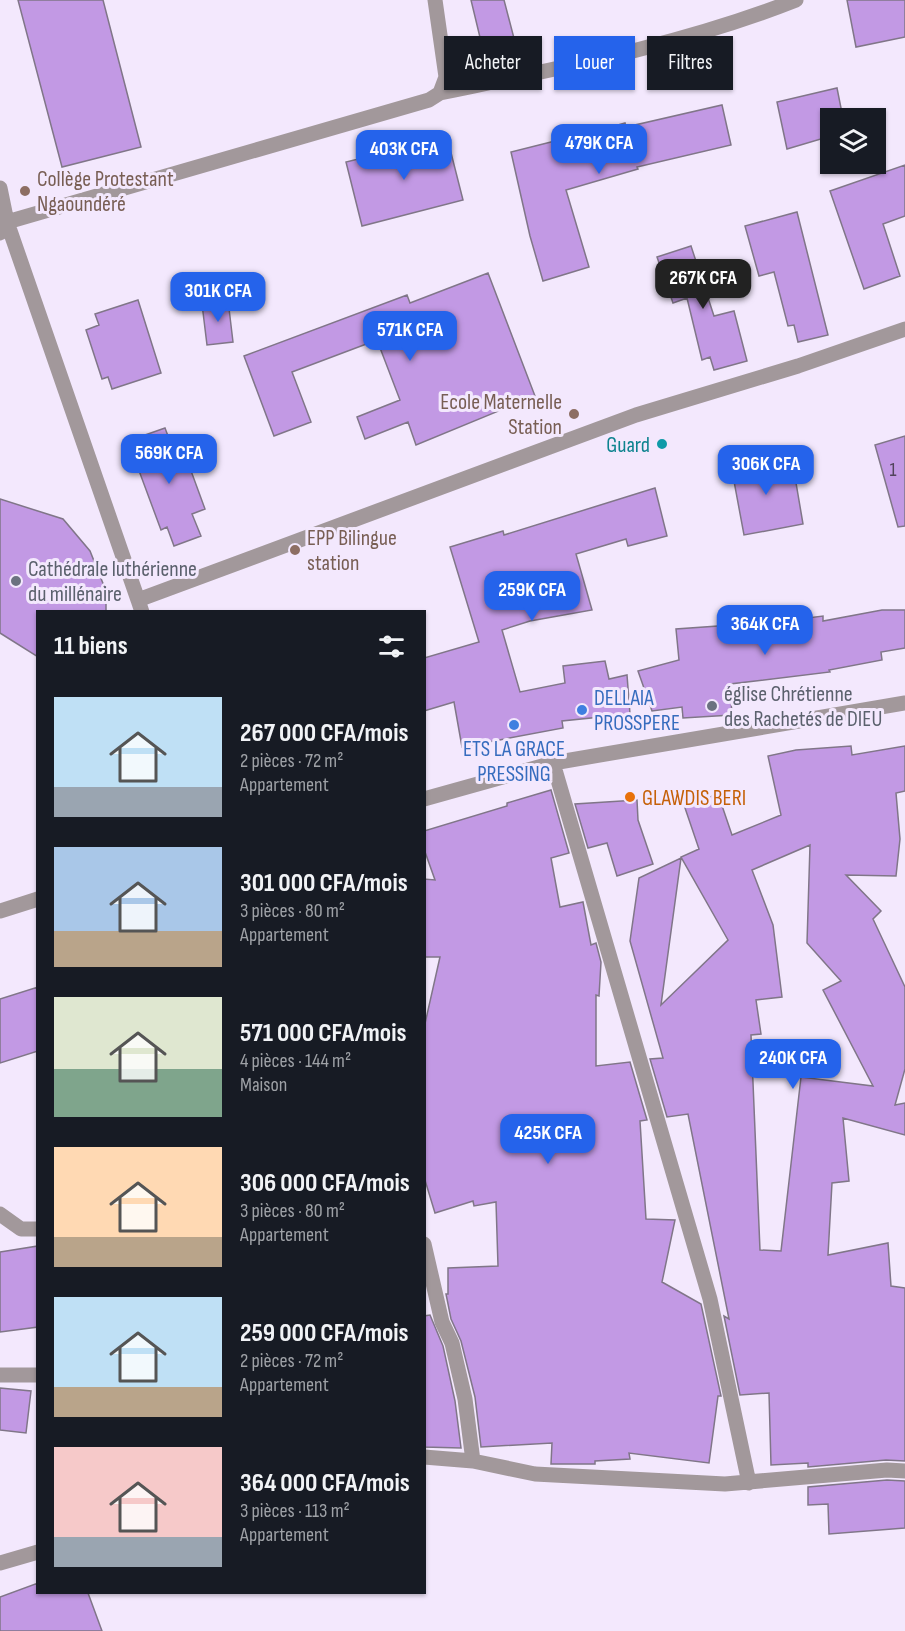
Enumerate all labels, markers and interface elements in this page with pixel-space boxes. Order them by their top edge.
chip: Acheter [444,36,542,90]
chip: Louer [554,36,635,90]
chip: Filtres [647,36,733,90]
map controls [820,108,886,174]
button: layers [820,108,886,174]
pin: 479K CFA [537,124,661,175]
pin: 403K CFA [342,130,466,181]
text: 479K CFA [565,131,633,155]
text: 403K CFA [370,137,438,161]
place label: Collège Protestant Ngaoundéré [37,166,174,218]
marker: Collège Protestant Ngaoundéré [18,184,32,198]
pin: 267K CFA [641,259,765,310]
text: 267K CFA [669,266,737,290]
pin: 301K CFA [156,272,280,323]
text: 301K CFA [184,279,252,303]
pin: 571K CFA [348,311,472,362]
text: 571K CFA [377,318,443,342]
place label: Ecole Maternelle Station [440,389,562,441]
marker: Ecole Maternelle Station [567,407,581,421]
place label: Guard [606,432,650,459]
pin: 569K CFA [107,434,231,485]
marker: Guard [655,437,669,451]
text: 569K CFA [135,441,203,465]
pin: 306K CFA [704,445,828,496]
text: 306K CFA [732,452,800,476]
house number: 1 [890,458,897,482]
place label: EPP Bilingue station [307,525,397,577]
marker: EPP Bilingue station [288,543,302,557]
place label: Cathédrale luthérienne du millénaire [28,556,197,608]
pin: 259K CFA [470,571,594,622]
marker: Cathédrale luthérienne du millénaire [9,574,23,588]
text: 259K CFA [498,578,566,602]
pin: 364K CFA [703,605,827,656]
text: 364K CFA [731,612,799,636]
icon: filters [375,630,408,663]
text: 11 biens [54,631,128,662]
place label: église Chrétienne des Rachetés de DIEU [724,681,882,733]
place label: DELLAIA PROSSPERE [594,685,680,737]
marker: église Chrétienne des Rachetés de DIEU [705,699,719,713]
marker: DELLAIA PROSSPERE [575,703,589,717]
text: 267 000 CFA/mois [240,718,408,749]
marker: ETS LA GRACE PRESSING [507,718,521,732]
icon: home [102,721,174,793]
place label: ETS LA GRACE PRESSING [463,736,565,788]
text: 2 pièces · 72 m² [240,749,343,773]
text: Appartement [240,773,329,797]
place label: GLAWDIS BERI [642,785,746,812]
marker: GLAWDIS BERI [623,790,637,804]
text: 301 000 CFA/mois [240,868,408,899]
icon: home [102,871,174,943]
text: 3 pièces · 80 m² [240,899,345,923]
text: Appartement [240,923,329,947]
text: 571 000 CFA/mois [240,1018,406,1049]
icon: home [102,1021,174,1093]
pin: 240K CFA [731,1039,855,1090]
text: 240K CFA [759,1046,827,1070]
text: 4 pièces · 144 m² [240,1049,351,1073]
text: Maison [240,1073,287,1097]
pin: 425K CFA [486,1114,610,1165]
text: 425K CFA [514,1121,582,1145]
text: 306 000 CFA/mois [240,1168,410,1199]
icon: home [102,1171,174,1243]
text: 3 pièces · 80 m² [240,1199,345,1223]
text: Appartement [240,1223,329,1247]
text: 259 000 CFA/mois [240,1318,409,1349]
icon: home [102,1321,174,1393]
text: 2 pièces · 72 m² [240,1349,343,1373]
text: Appartement [240,1373,329,1397]
text: 364 000 CFA/mois [240,1468,410,1499]
icon: home [102,1471,174,1543]
text: 3 pièces · 113 m² [240,1499,350,1523]
text: Appartement [240,1523,329,1547]

